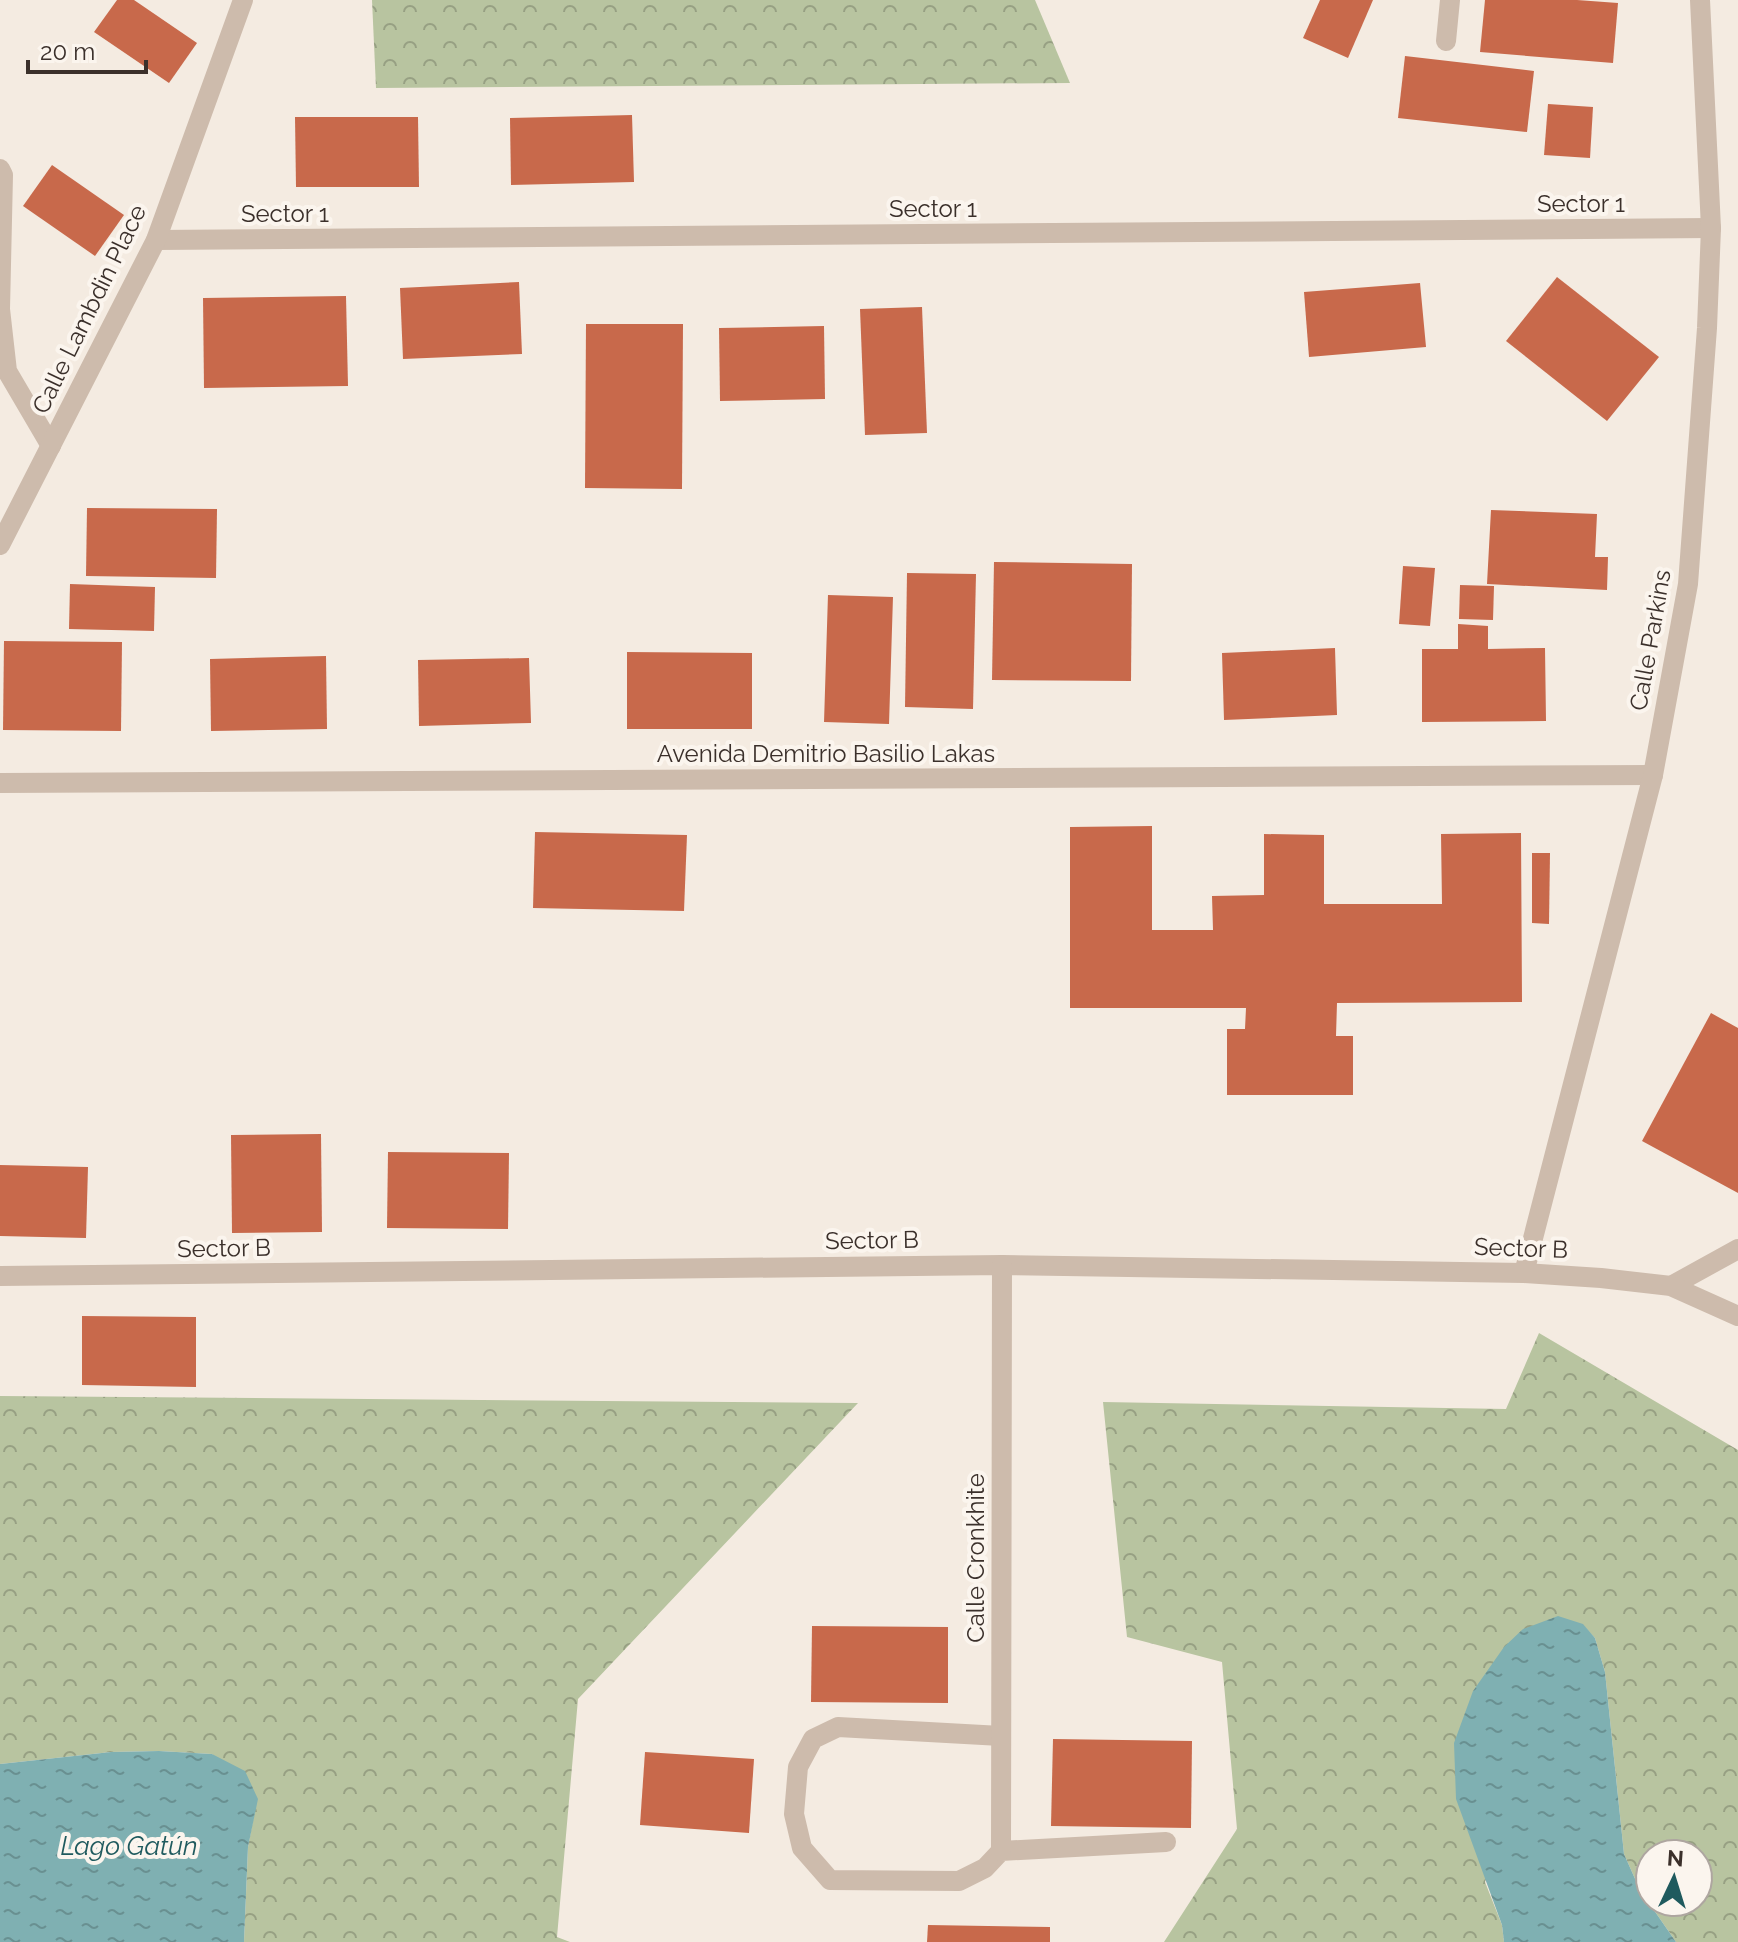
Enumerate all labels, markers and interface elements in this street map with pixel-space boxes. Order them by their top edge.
scale bar [28,24,146,74]
text: 20 m [40,37,95,66]
street label: Sector 1 [1537,189,1625,218]
street label: Sector 1 [889,194,977,223]
street label: Sector 1 [241,199,329,228]
street label: Calle Lambdin Place [26,200,152,418]
street label: Calle Parkins [1623,567,1677,713]
street label: Avenida Demitrio Basilio Lakas [657,739,995,768]
street label: Sector B [825,1225,919,1255]
street label: Sector B [1474,1232,1568,1264]
street label: Sector B [177,1233,271,1263]
street label: Calle Cronkhite [961,1473,990,1643]
water label: Lago Gatún [60,1831,198,1861]
north arrow [1634,1838,1714,1918]
text: N [1666,1844,1685,1872]

